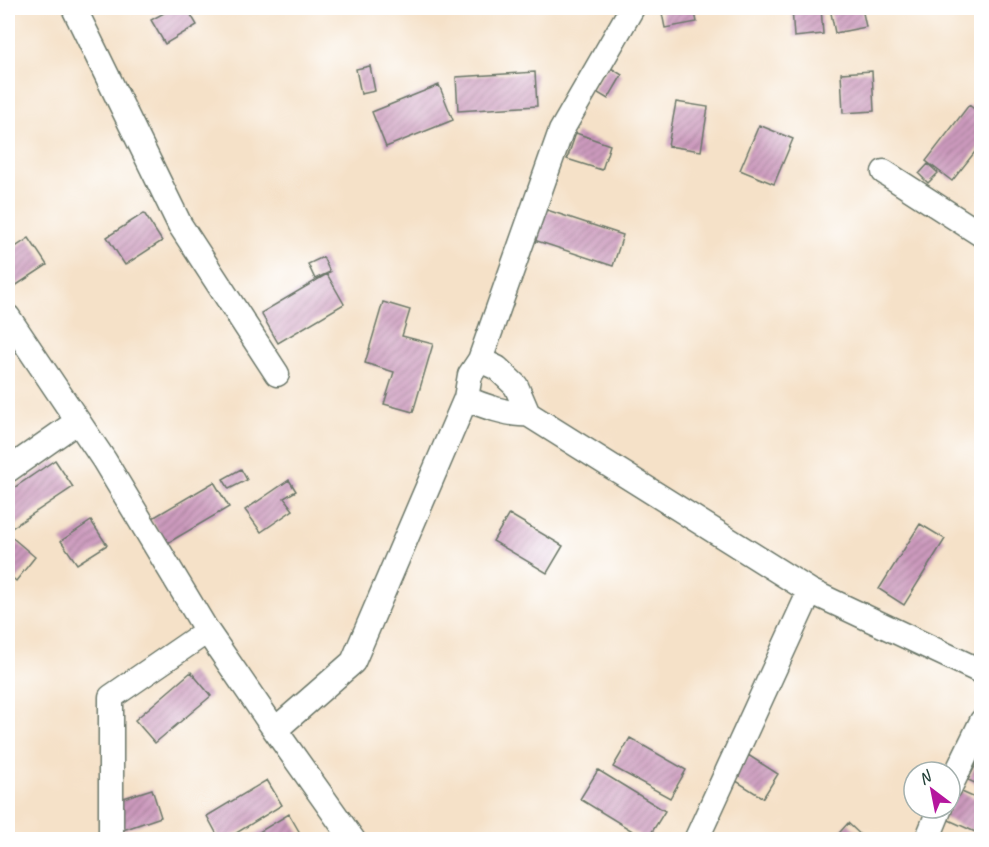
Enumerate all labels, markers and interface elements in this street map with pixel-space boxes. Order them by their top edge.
north arrow [902,760,962,820]
text: N [915,765,937,789]

